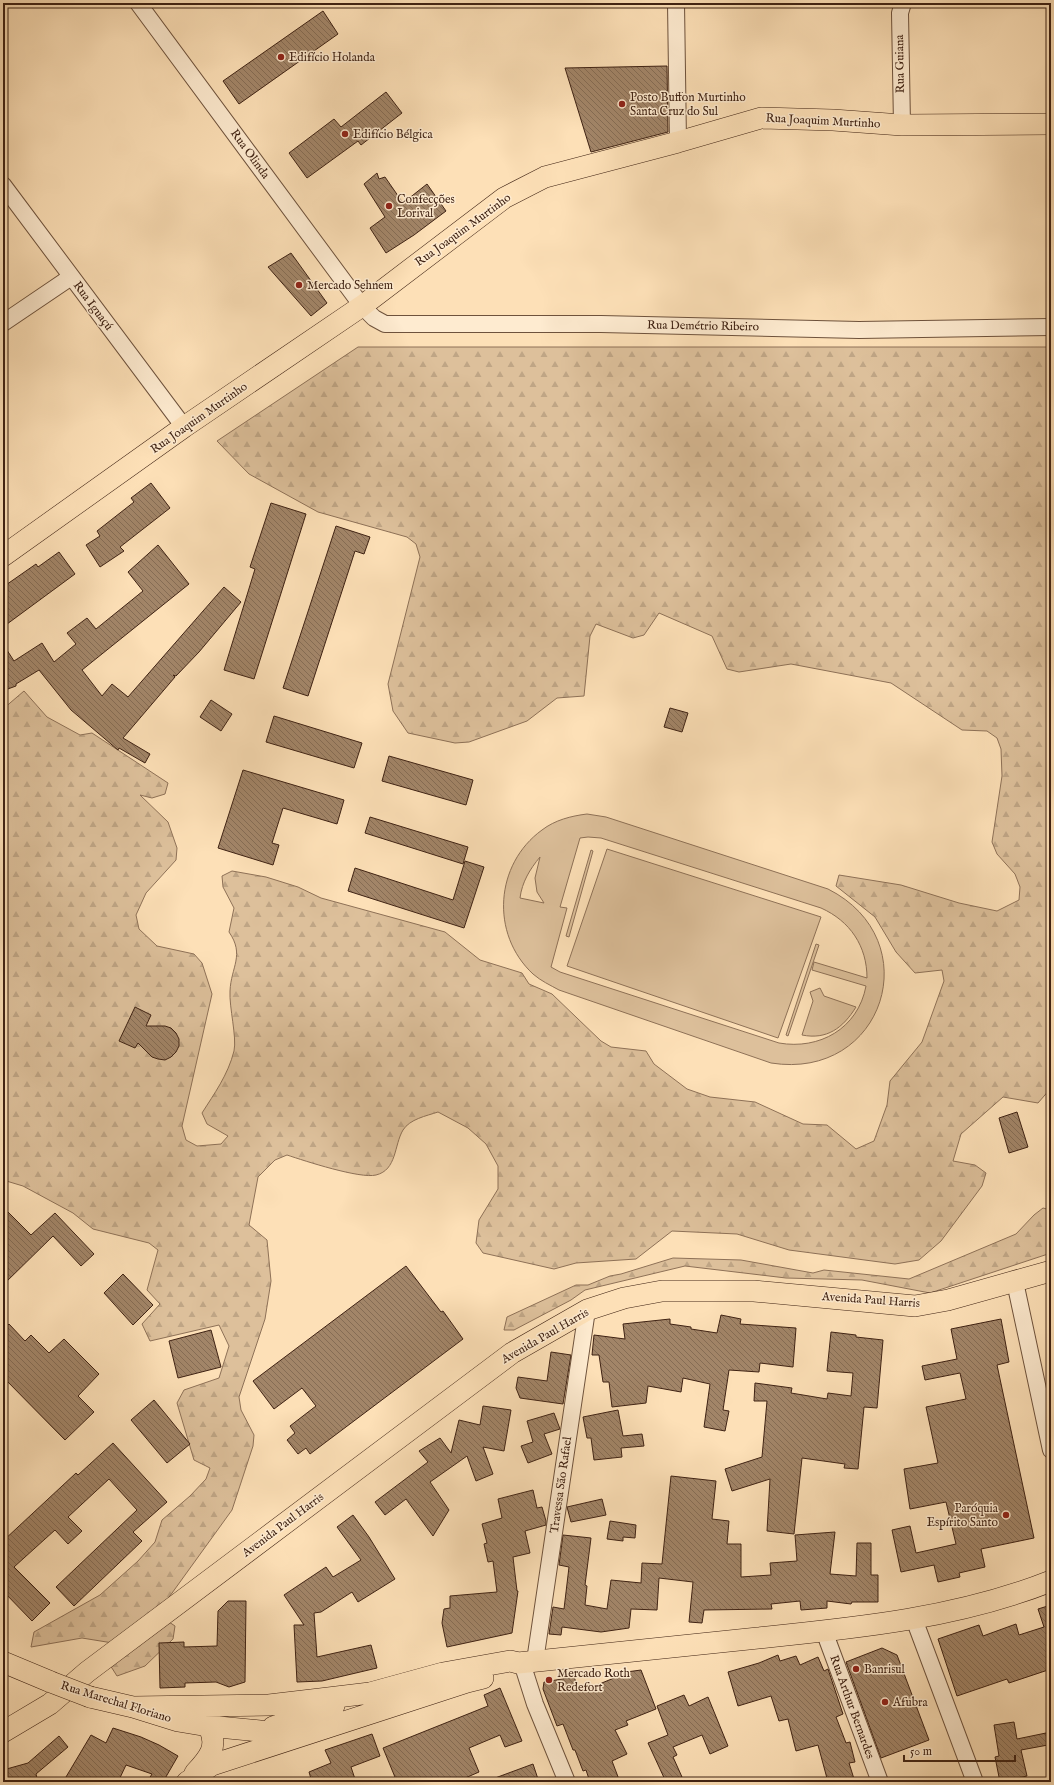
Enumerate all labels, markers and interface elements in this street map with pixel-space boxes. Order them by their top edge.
street label: Rua Guiana [892,34,908,94]
place label: Edifício Holanda [289,50,376,65]
marker: Edifício Holanda [276,52,286,62]
place label: Posto Buffon Murtinho Santa Cruz do Sul [630,90,746,119]
marker: Posto Buffon Murtinho Santa Cruz do Sul [617,99,627,109]
street label: Rua Joaquim Murtinho [765,111,881,133]
street label: Rua Olinda [227,126,273,182]
place label: Edifício Bélgica [353,127,433,142]
marker: Edifício Bélgica [340,129,350,139]
street label: Rua Joaquim Murtinho [412,190,515,271]
place label: Confecções Lorival [397,192,455,221]
marker: Confecções Lorival [384,201,394,211]
place label: Mercado Sehnem [307,278,393,293]
street label: Rua Iguaçú [70,279,116,333]
marker: Mercado Sehnem [294,280,304,290]
street label: Rua Demétrio Ribeiro [647,318,760,334]
street label: Rua Joaquim Murtinho [148,379,251,458]
street label: Avenida Paul Harris [820,1289,921,1311]
street label: Avenida Paul Harris [498,1305,591,1368]
street label: Travessa São Rafael [547,1435,575,1534]
street label: Avenida Paul Harris [238,1489,327,1561]
place label: Paróquia Espírito Santo [927,1501,999,1531]
marker: Paróquia Espírito Santo [1001,1510,1011,1520]
street label: Rua Arthur Bernardes [826,1653,878,1761]
place label: Banrisul [864,1662,906,1677]
marker: Banrisul [851,1664,861,1674]
place label: Mercado Roth Redefort [557,1666,631,1695]
marker: Mercado Roth Redefort [544,1675,554,1685]
street label: Rua Marechal Floriano [59,1678,174,1726]
place label: Afubra [892,1695,928,1710]
marker: Afubra [880,1697,890,1707]
scale bar [904,1737,1015,1763]
text: 50 m [910,1744,932,1759]

